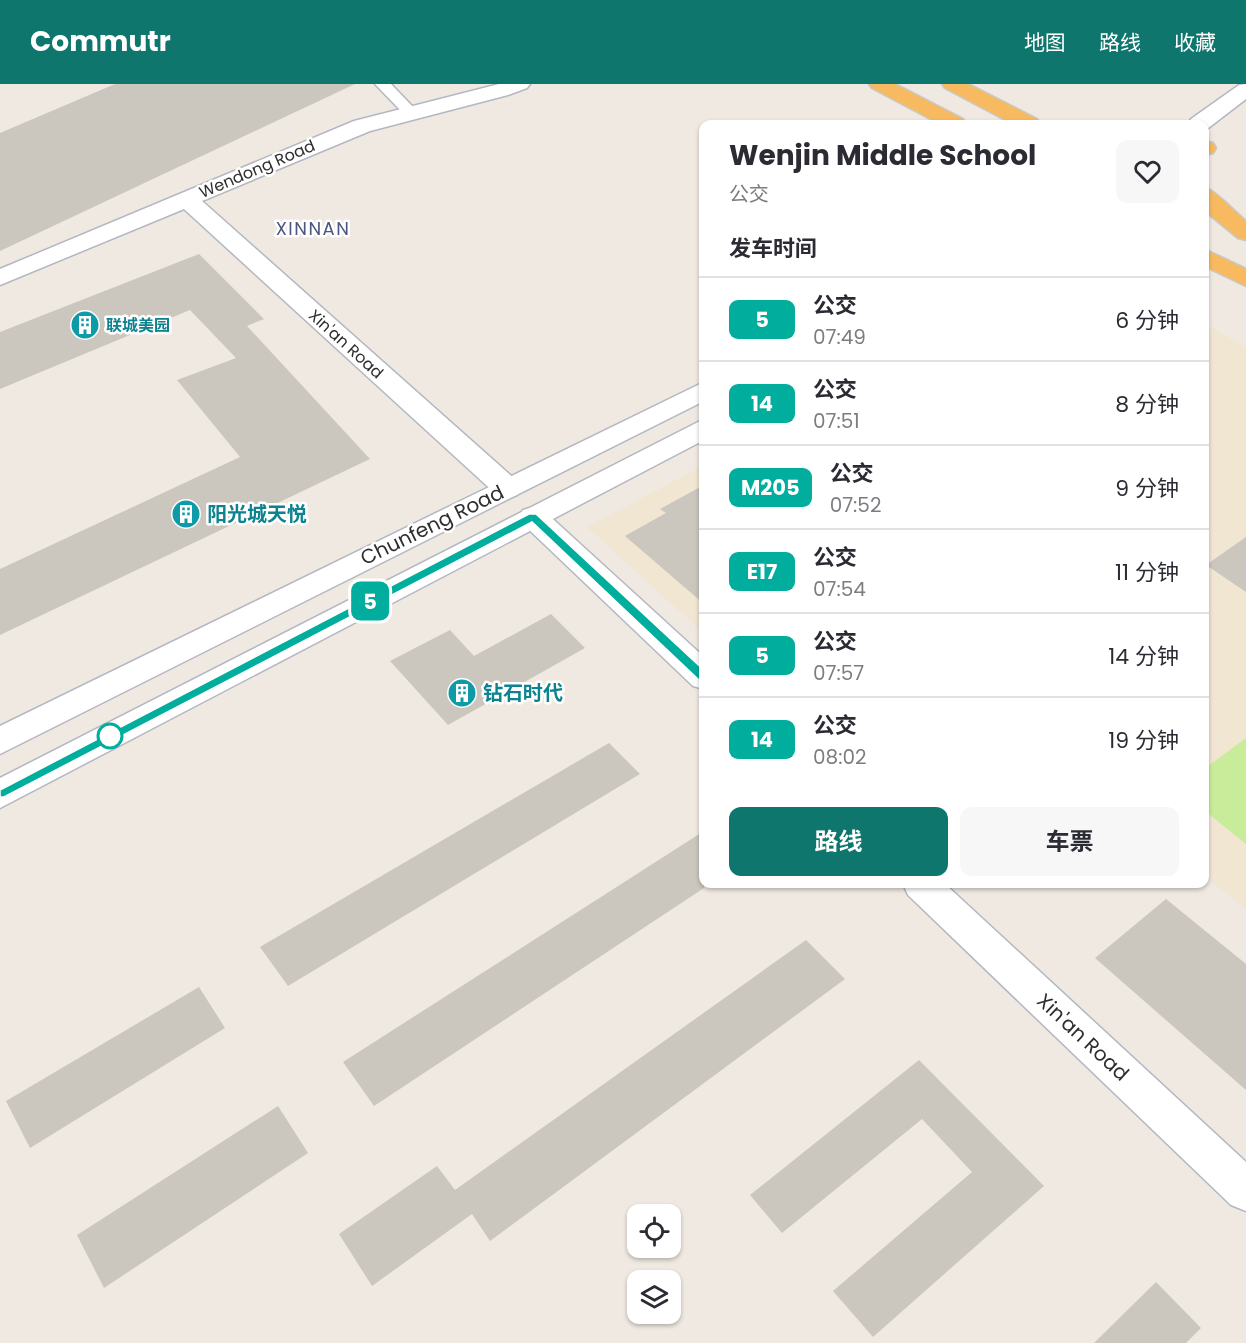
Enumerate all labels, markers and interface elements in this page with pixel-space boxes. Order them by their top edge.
text: Commutr [30,22,171,61]
text: 地图 [1024,28,1066,57]
text: 路线 [1099,28,1141,57]
text: 收藏 [1174,28,1216,57]
street label: Wendong Road [196,134,318,204]
text: Wenjin Middle School [729,136,1036,175]
button: heart [1116,140,1179,203]
text: 公交 [729,180,769,208]
district label: XINNAN [276,216,350,241]
text: 发车时间 [729,233,817,264]
text: 公交 [813,290,857,321]
street label: Xin'an Road [304,304,388,384]
text: 5 [755,305,769,334]
text: 6 分钟 [1115,305,1179,336]
building icon: 联城美园 [69,309,101,341]
place label: 联城美园 [106,314,170,337]
text: 07:49 [813,323,866,351]
text: 公交 [813,374,857,405]
text: 14 [751,389,773,418]
text: 8 分钟 [1115,389,1179,420]
text: 07:51 [813,407,860,435]
text: 公交 [830,458,874,489]
text: M205 [741,473,800,502]
text: 9 分钟 [1115,473,1179,504]
street label: Chunfeng Road [356,478,508,572]
text: 07:52 [830,491,881,519]
building icon: 阳光城天悦 [170,498,202,530]
place label: 阳光城天悦 [207,500,307,528]
text: 公交 [813,542,857,573]
text: E17 [747,557,777,586]
text: 11 分钟 [1115,557,1179,588]
text: 07:54 [813,575,866,603]
line badge: 5 [350,582,389,620]
text: 5 [363,587,377,616]
text: 公交 [813,626,857,657]
text: 5 [755,641,769,670]
text: 14 分钟 [1108,641,1179,672]
text: 07:57 [813,659,864,687]
building icon: 钻石时代 [446,677,478,709]
place label: 钻石时代 [483,679,563,707]
text: 公交 [813,710,857,741]
unlabelled marker [97,723,123,749]
text: 14 [751,725,773,754]
text: 19 分钟 [1108,725,1179,756]
text: 08:02 [813,743,867,771]
button: 路线 [729,807,948,876]
button: 车票 [960,807,1179,876]
street label: Xin'an Road [1031,987,1135,1087]
map controls [627,1204,681,1324]
button: locate [627,1204,681,1258]
button: layers [627,1270,681,1324]

